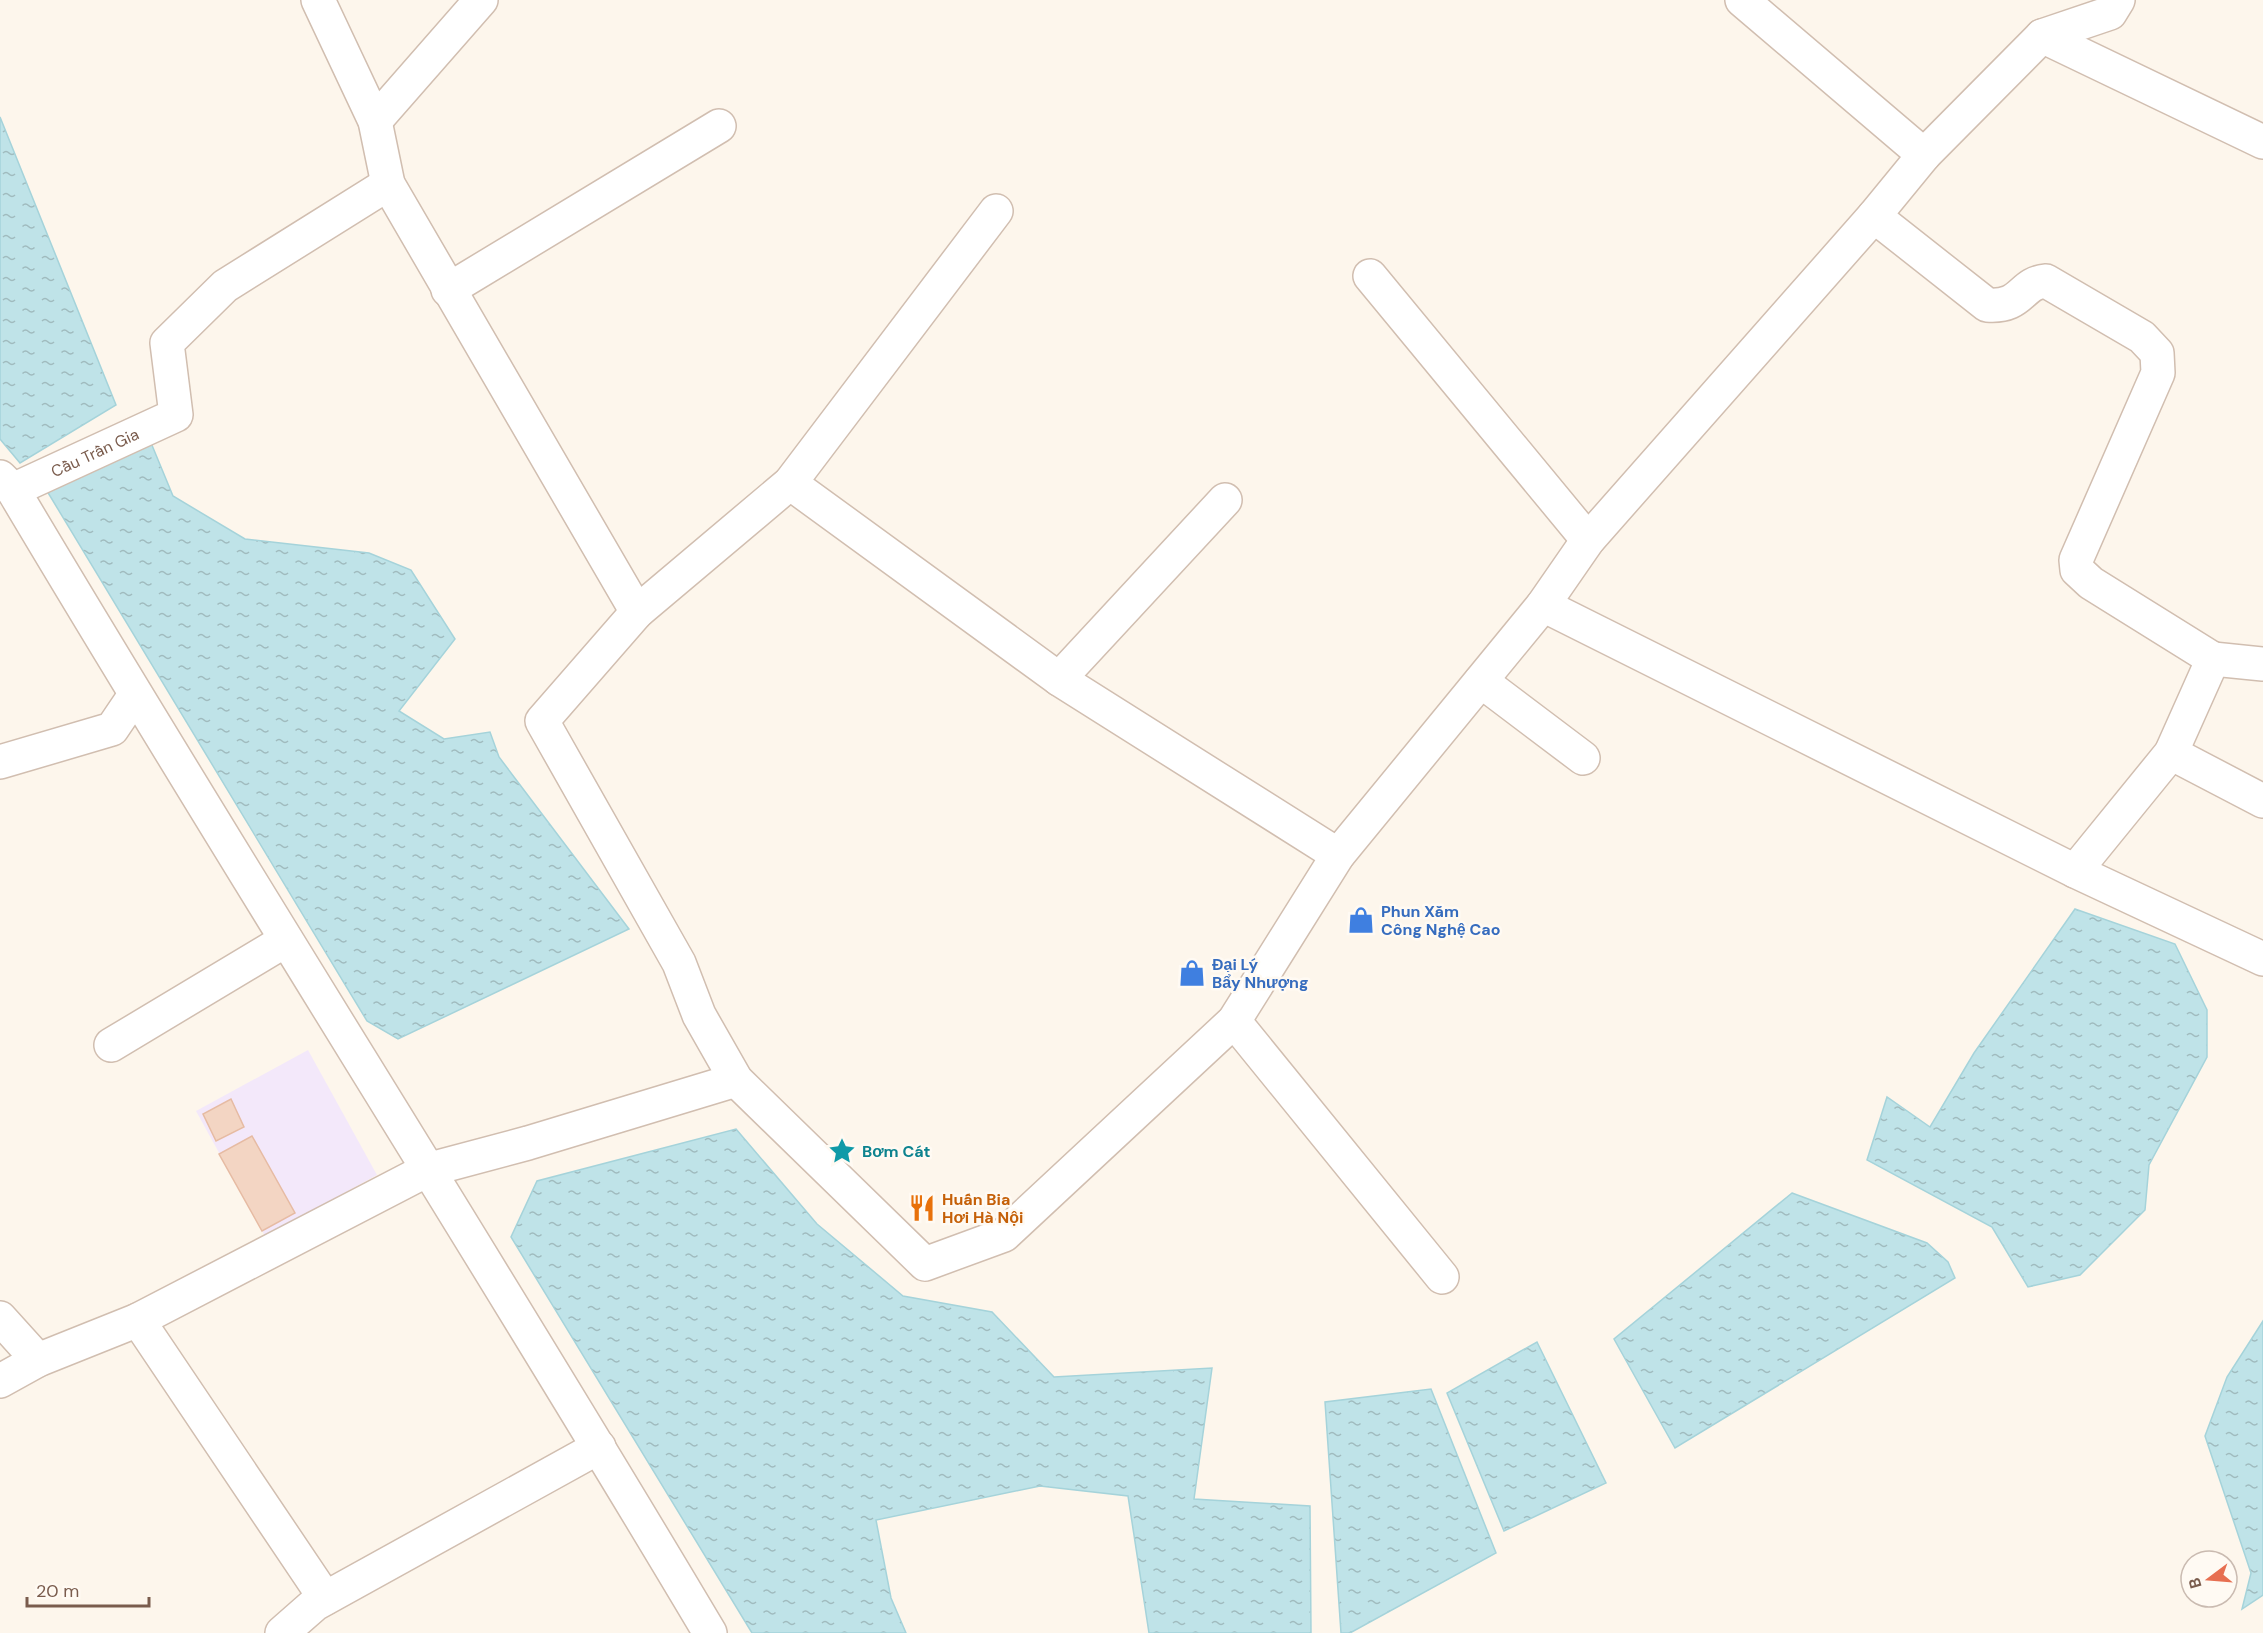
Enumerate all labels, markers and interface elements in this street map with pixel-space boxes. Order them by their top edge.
street label: Cầu Trần Gia [48,424,142,482]
place label: Phun Xăm Công Nghệ Cao [1381,901,1500,940]
shop icon: Phun Xăm Công Nghệ Cao [1346,905,1376,935]
place label: Đại Lý Bẩy Nhượng [1212,954,1308,993]
shop icon: Đại Lý Bẩy Nhượng [1177,958,1207,988]
place icon: Bơm Cát [827,1136,857,1166]
place label: Bơm Cát [862,1141,930,1162]
place label: Huấn Bia Hơi Hà Nội [942,1189,1023,1228]
restaurant icon: Huấn Bia Hơi Hà Nội [907,1193,937,1223]
north arrow [2179,1549,2239,1609]
scale bar [27,1570,148,1608]
text: B [2184,1575,2207,1591]
text: 20 m [36,1579,79,1603]

